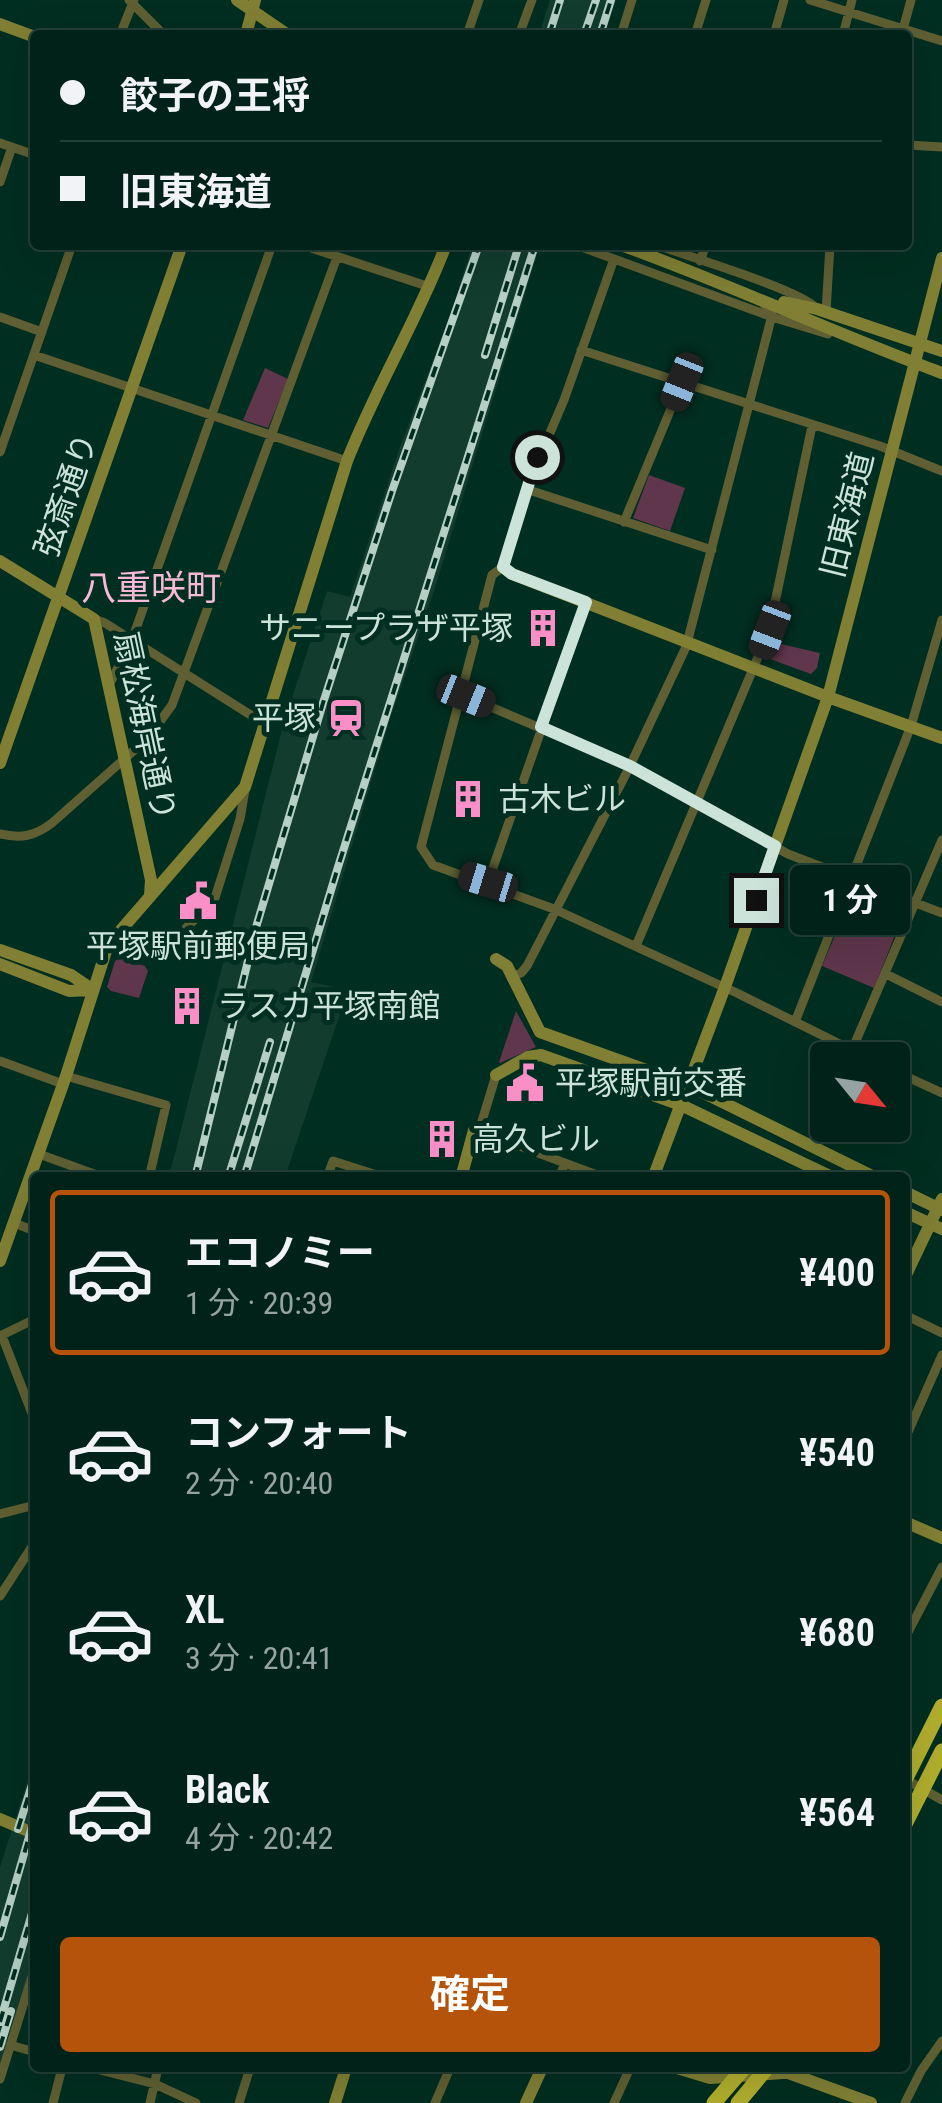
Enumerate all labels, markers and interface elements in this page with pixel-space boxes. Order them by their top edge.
text: 餃子の王将 [120,74,310,118]
text: 旧東海道 [120,170,272,214]
car [657,349,707,415]
street label: 弦斎通り [27,428,105,562]
route start [515,435,560,480]
street label: 旧東海道 [813,448,881,582]
district label: 八重咲町 [81,568,221,609]
car [745,597,795,663]
building icon: サニープラザ平塚 [522,607,564,649]
place label: サニープラザ平塚 [259,609,513,647]
street label: 扇松海岸通り [106,628,184,824]
car [433,671,499,721]
station icon: 平塚 [325,697,367,739]
place label: 平塚 [252,699,316,737]
building icon: 古木ビル [447,778,489,820]
place label: 古木ビル [498,780,626,818]
car [455,859,521,905]
callout: 1 分 [791,865,911,935]
route end [734,878,779,923]
public building icon: 平塚駅前郵便局 [177,880,219,922]
text: 1 分 [822,881,878,919]
place label: 平塚駅前郵便局 [86,927,310,965]
building icon: ラスカ平塚南館 [166,985,208,1027]
place label: ラスカ平塚南館 [217,987,440,1025]
north arrow [810,1042,910,1142]
map controls [810,1042,910,1142]
public building icon: 平塚駅前交番 [504,1062,546,1104]
place label: 平塚駅前交番 [555,1064,747,1102]
building icon: 高久ビル [421,1118,463,1160]
place label: 高久ビル [472,1120,600,1158]
icon: car [65,1228,155,1318]
text: エコノミー [185,1231,375,1275]
text: ¥400 [799,1251,875,1295]
text: 1 分 · 20:39 [185,1284,333,1322]
icon: car [65,1408,155,1498]
text: コンフォート [185,1411,412,1455]
text: ¥540 [799,1431,875,1475]
text: 2 分 · 20:40 [185,1464,333,1502]
icon: car [65,1588,155,1678]
text: XL [185,1588,224,1632]
text: ¥680 [799,1611,875,1655]
text: 3 分 · 20:41 [185,1639,333,1677]
icon: car [65,1768,155,1858]
text: Black [185,1768,269,1812]
text: ¥564 [799,1791,875,1835]
text: 4 分 · 20:42 [185,1819,333,1857]
button: 確定 [60,1937,880,2052]

